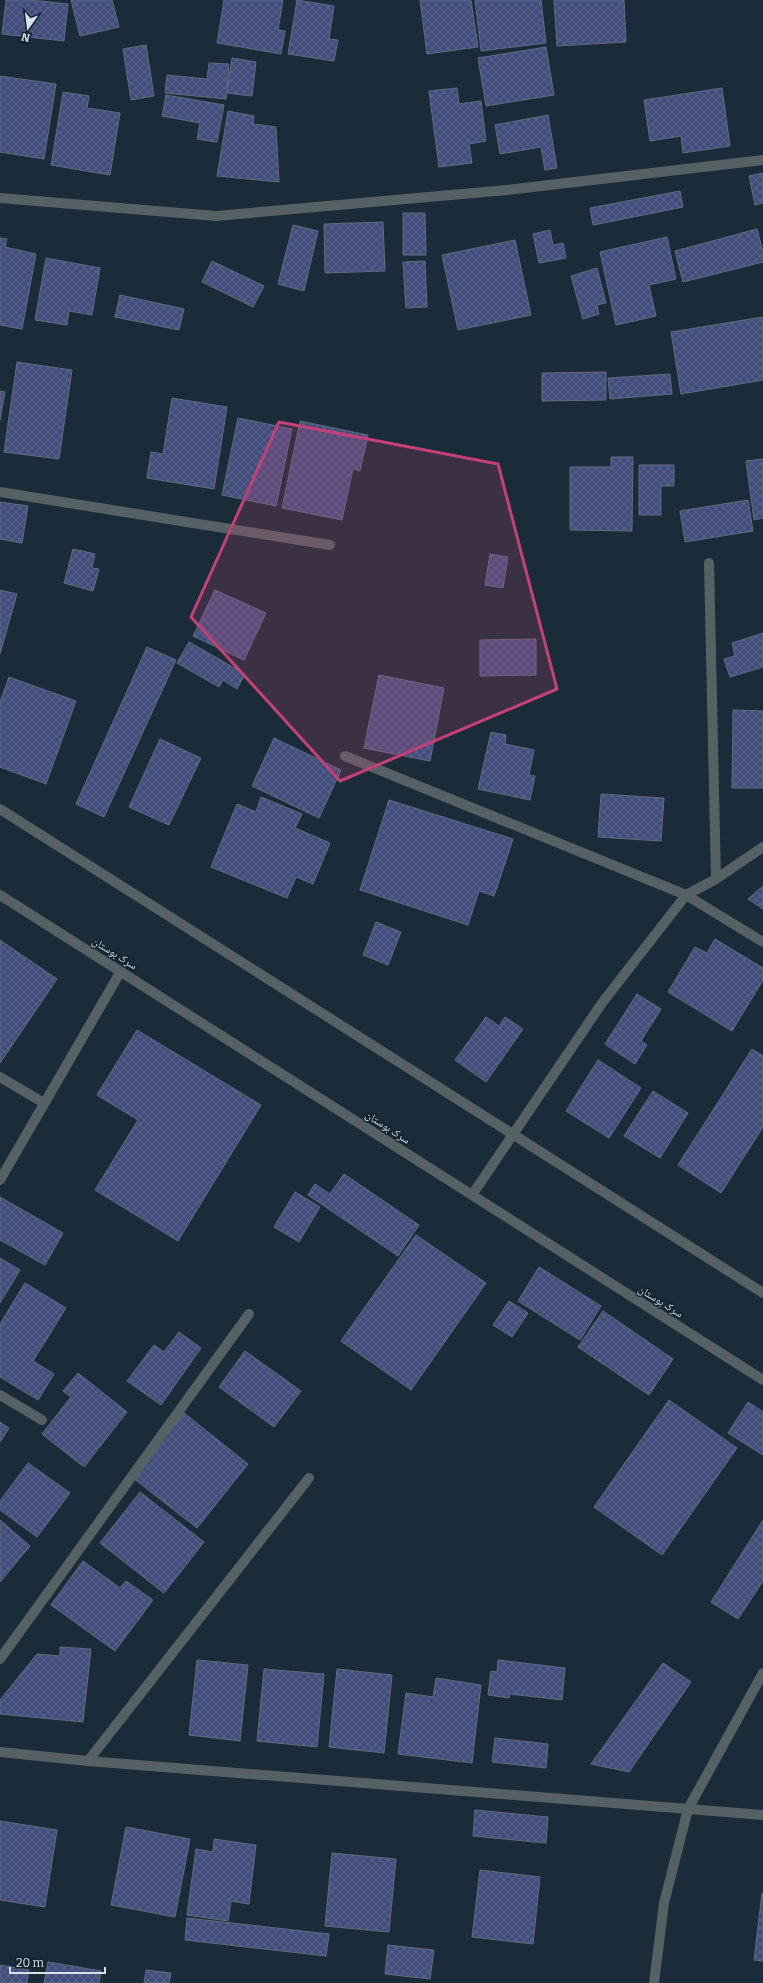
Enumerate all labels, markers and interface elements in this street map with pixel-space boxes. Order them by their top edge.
north arrow [8,8,48,48]
text: N [20,30,31,45]
street label: سرک بوستان [90,935,140,972]
street label: سرک بوستان [363,1108,412,1147]
street label: سرک بوستان [636,1283,686,1320]
scale bar [10,1949,105,1975]
text: 20 m [16,1956,45,1970]

